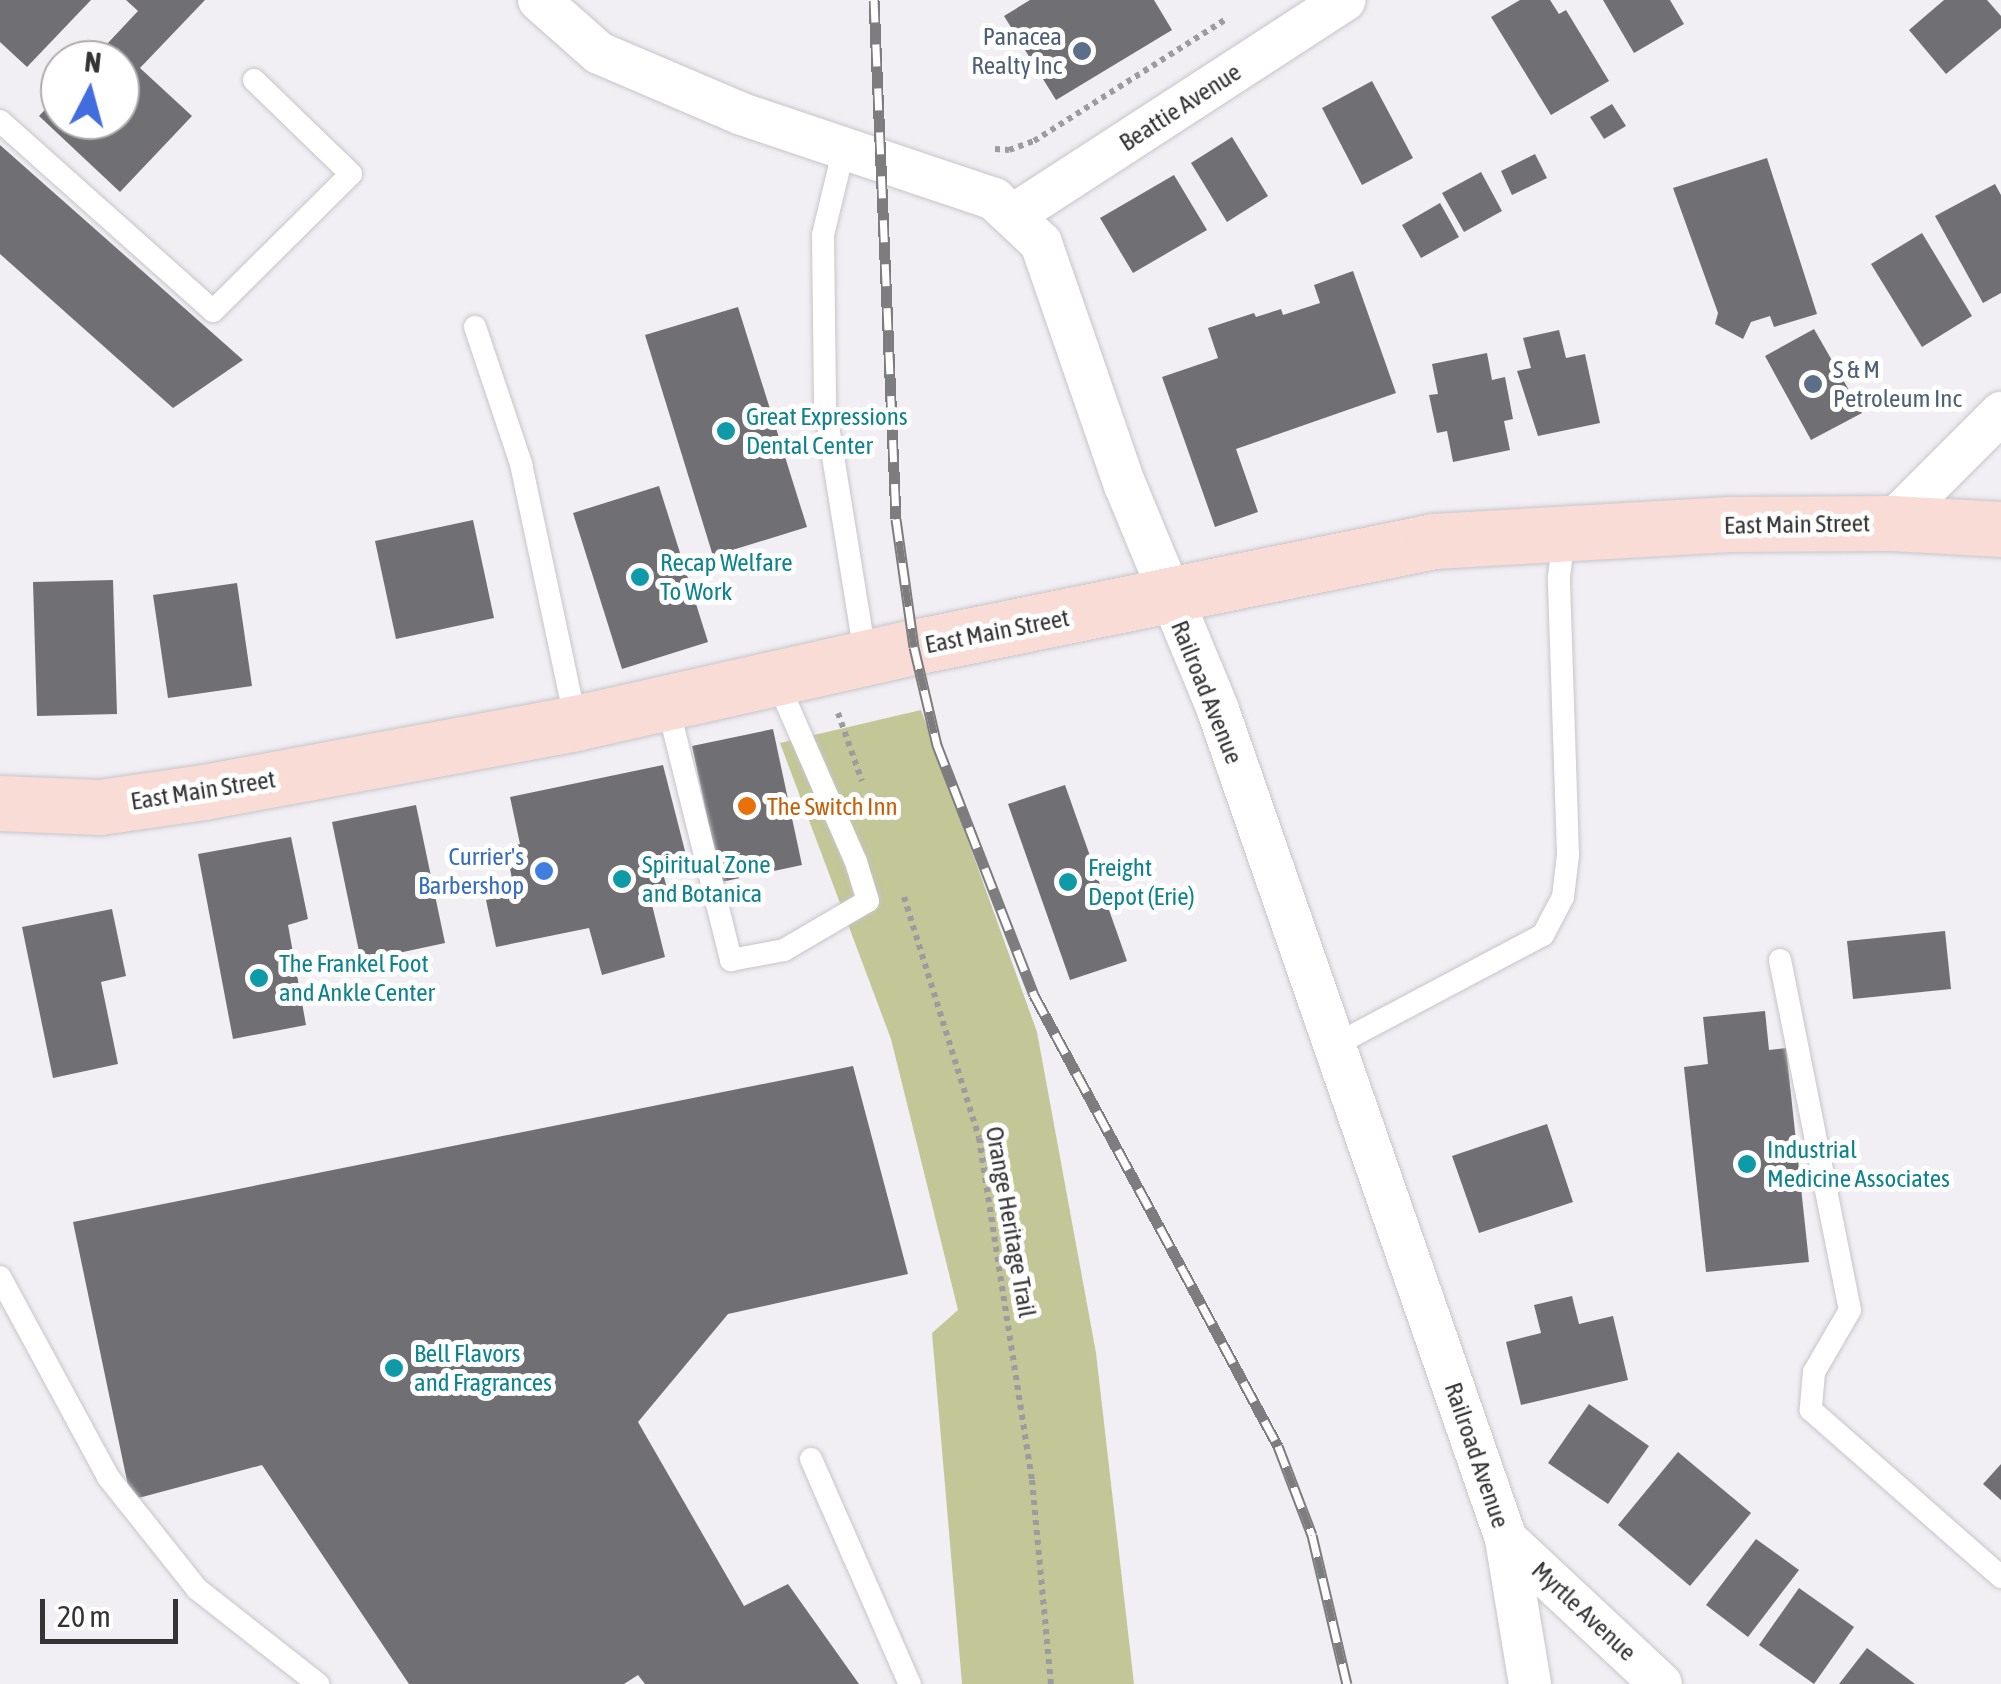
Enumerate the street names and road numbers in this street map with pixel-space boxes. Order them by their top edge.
street label: Beattie Avenue [1114,57,1246,157]
street label: East Main Street [1724,508,1870,540]
street label: East Main Street [922,602,1072,660]
street label: Railroad Avenue [1165,616,1249,768]
street label: East Main Street [128,764,278,816]
street label: Orange Heritage Trail [979,1124,1043,1320]
street label: Railroad Avenue [1438,1378,1516,1532]
street label: Myrtle Avenue [1526,1555,1642,1667]

